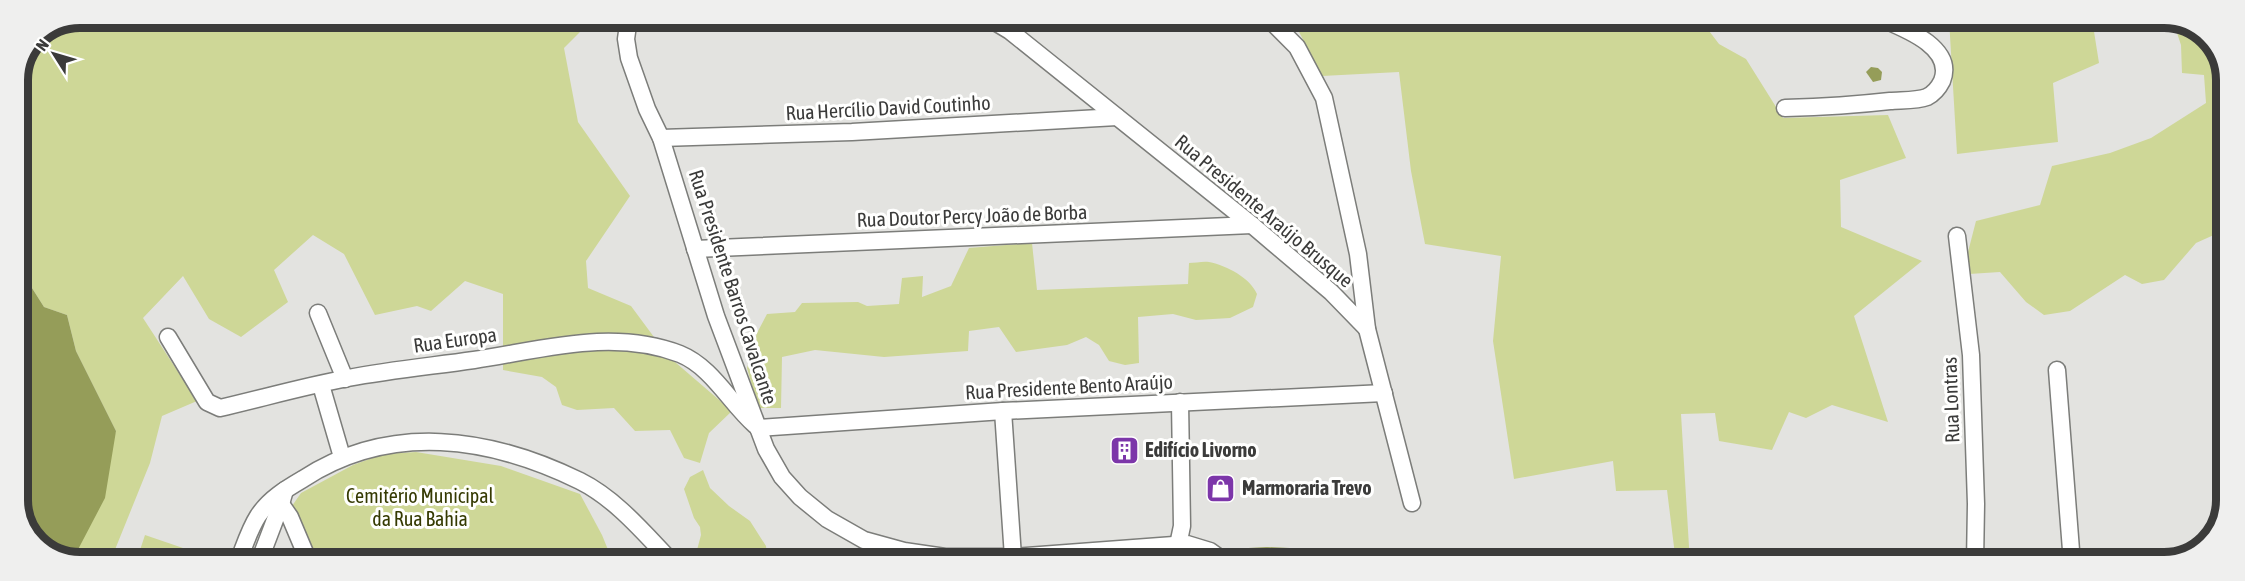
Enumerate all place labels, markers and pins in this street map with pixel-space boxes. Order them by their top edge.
building icon: Edifício Livorno [1108,434,1140,466]
place label: Edifício Livorno [1145,438,1257,461]
shop icon: Marmoraria Trevo [1205,472,1237,504]
place label: Marmoraria Trevo [1242,476,1372,499]

